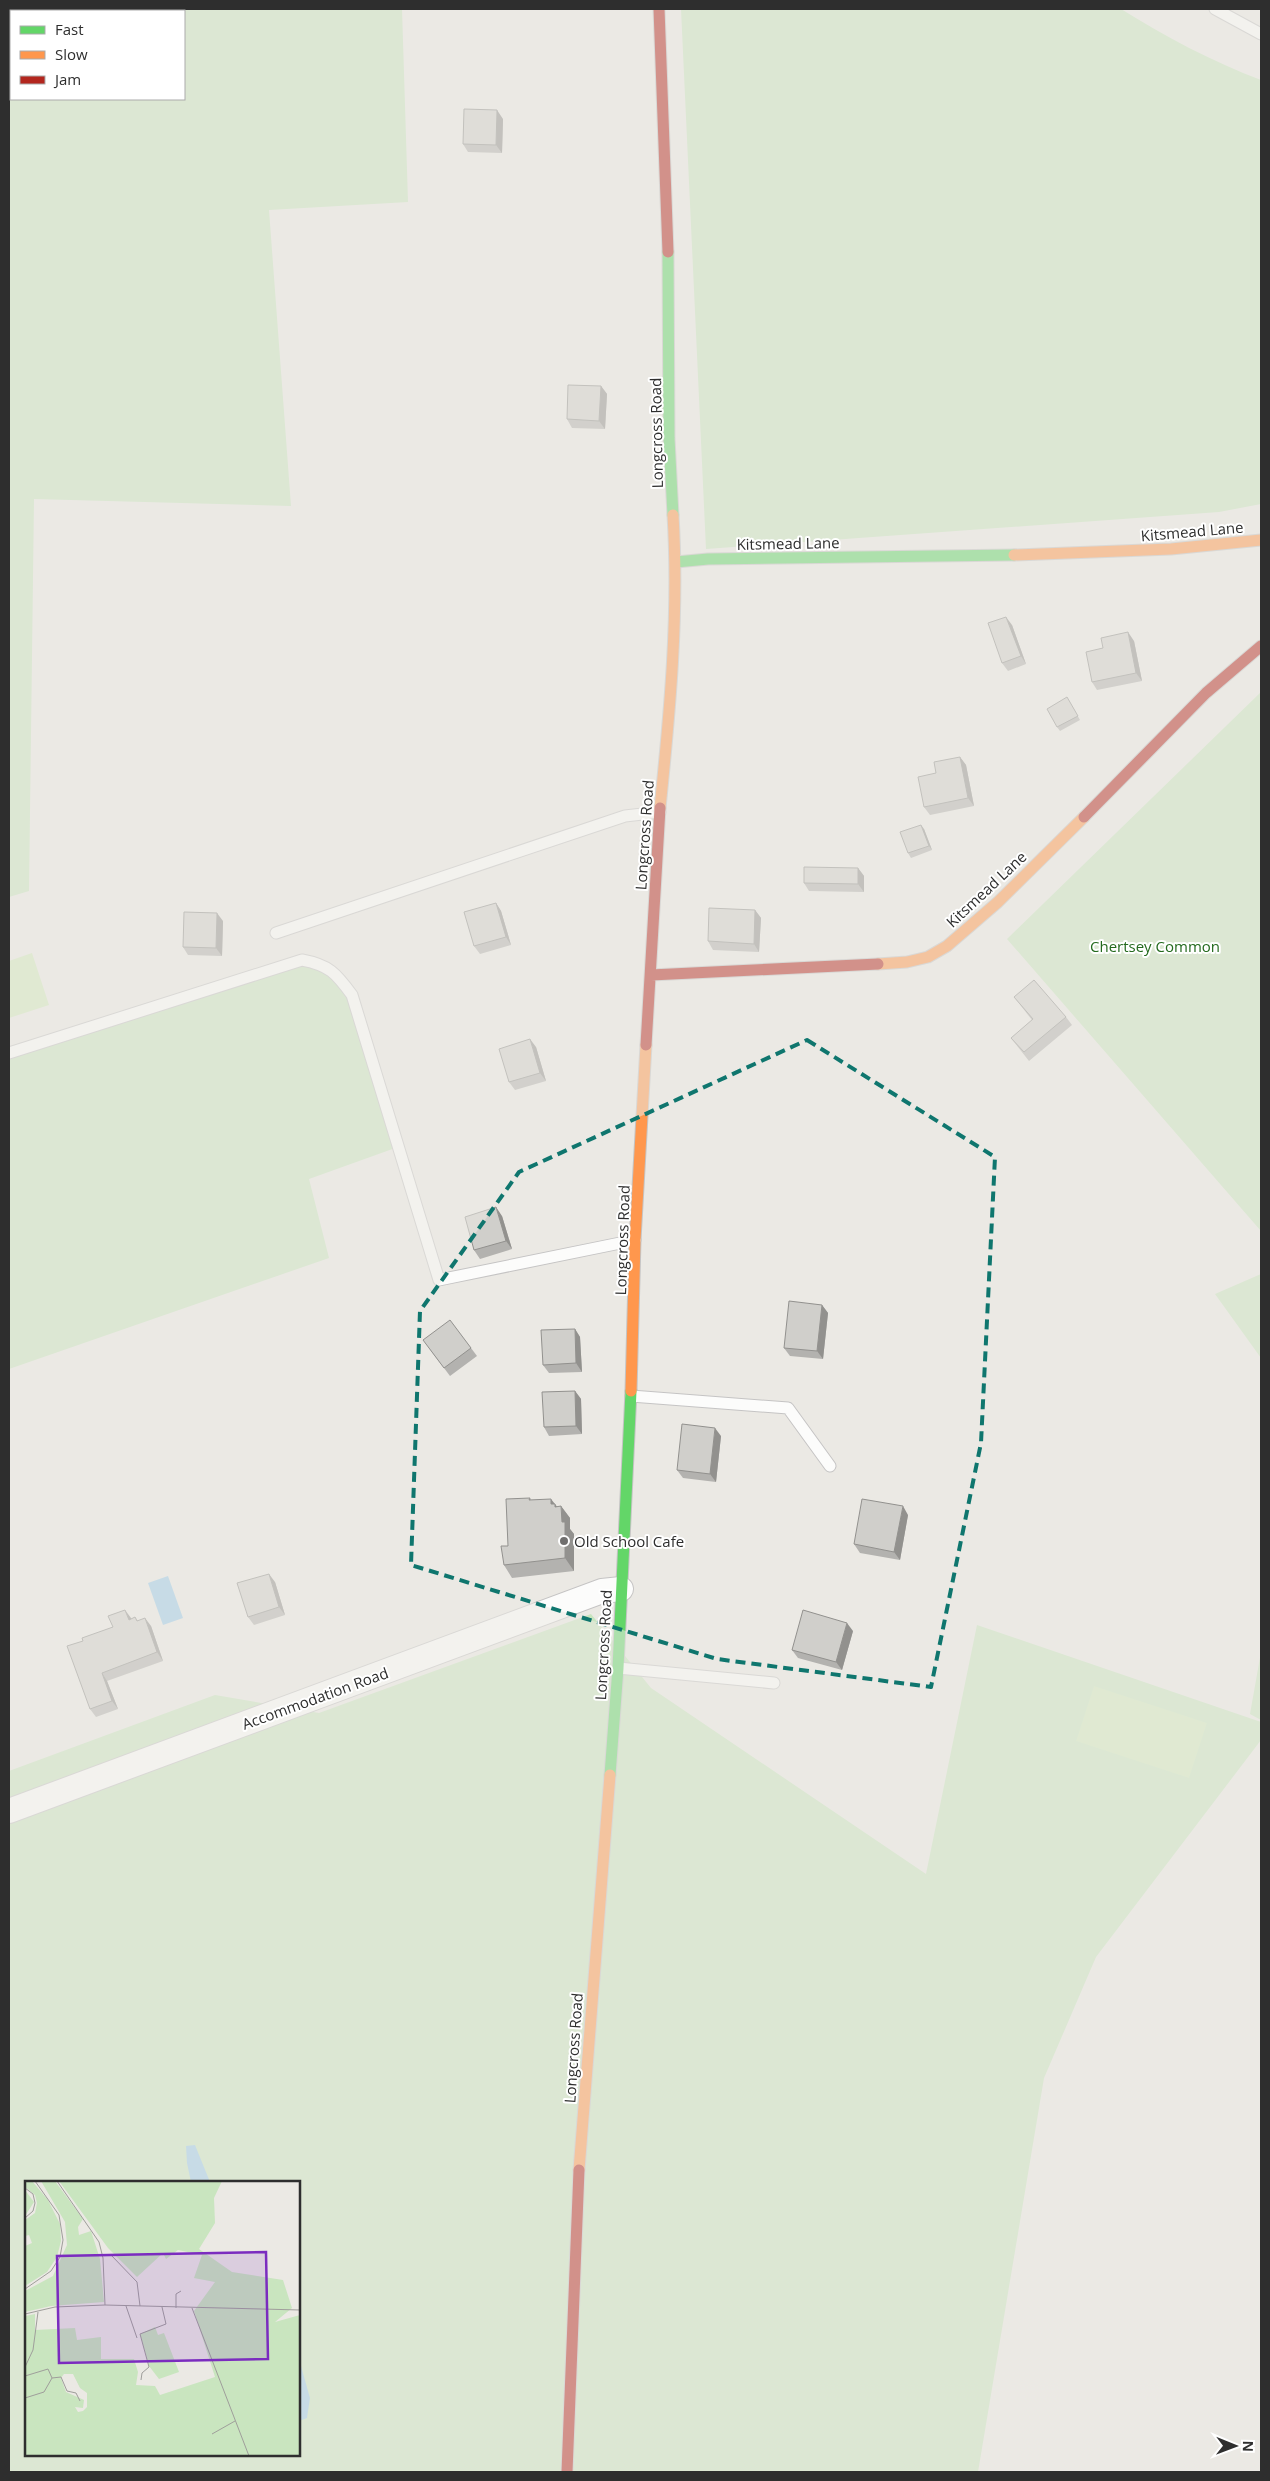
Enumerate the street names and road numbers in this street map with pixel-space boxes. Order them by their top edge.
street label: Longcross Road [645,378,667,488]
street label: Kitsmead Lane [1140,517,1244,545]
street label: Kitsmead Lane [736,532,840,554]
street label: Longcross Road [630,779,658,891]
street label: Kitsmead Lane [942,847,1030,931]
street label: Longcross Road [610,1184,634,1296]
street label: Longcross Road [590,1589,616,1701]
street label: Accommodation Road [239,1662,391,1734]
street label: Longcross Road [559,1992,587,2104]

